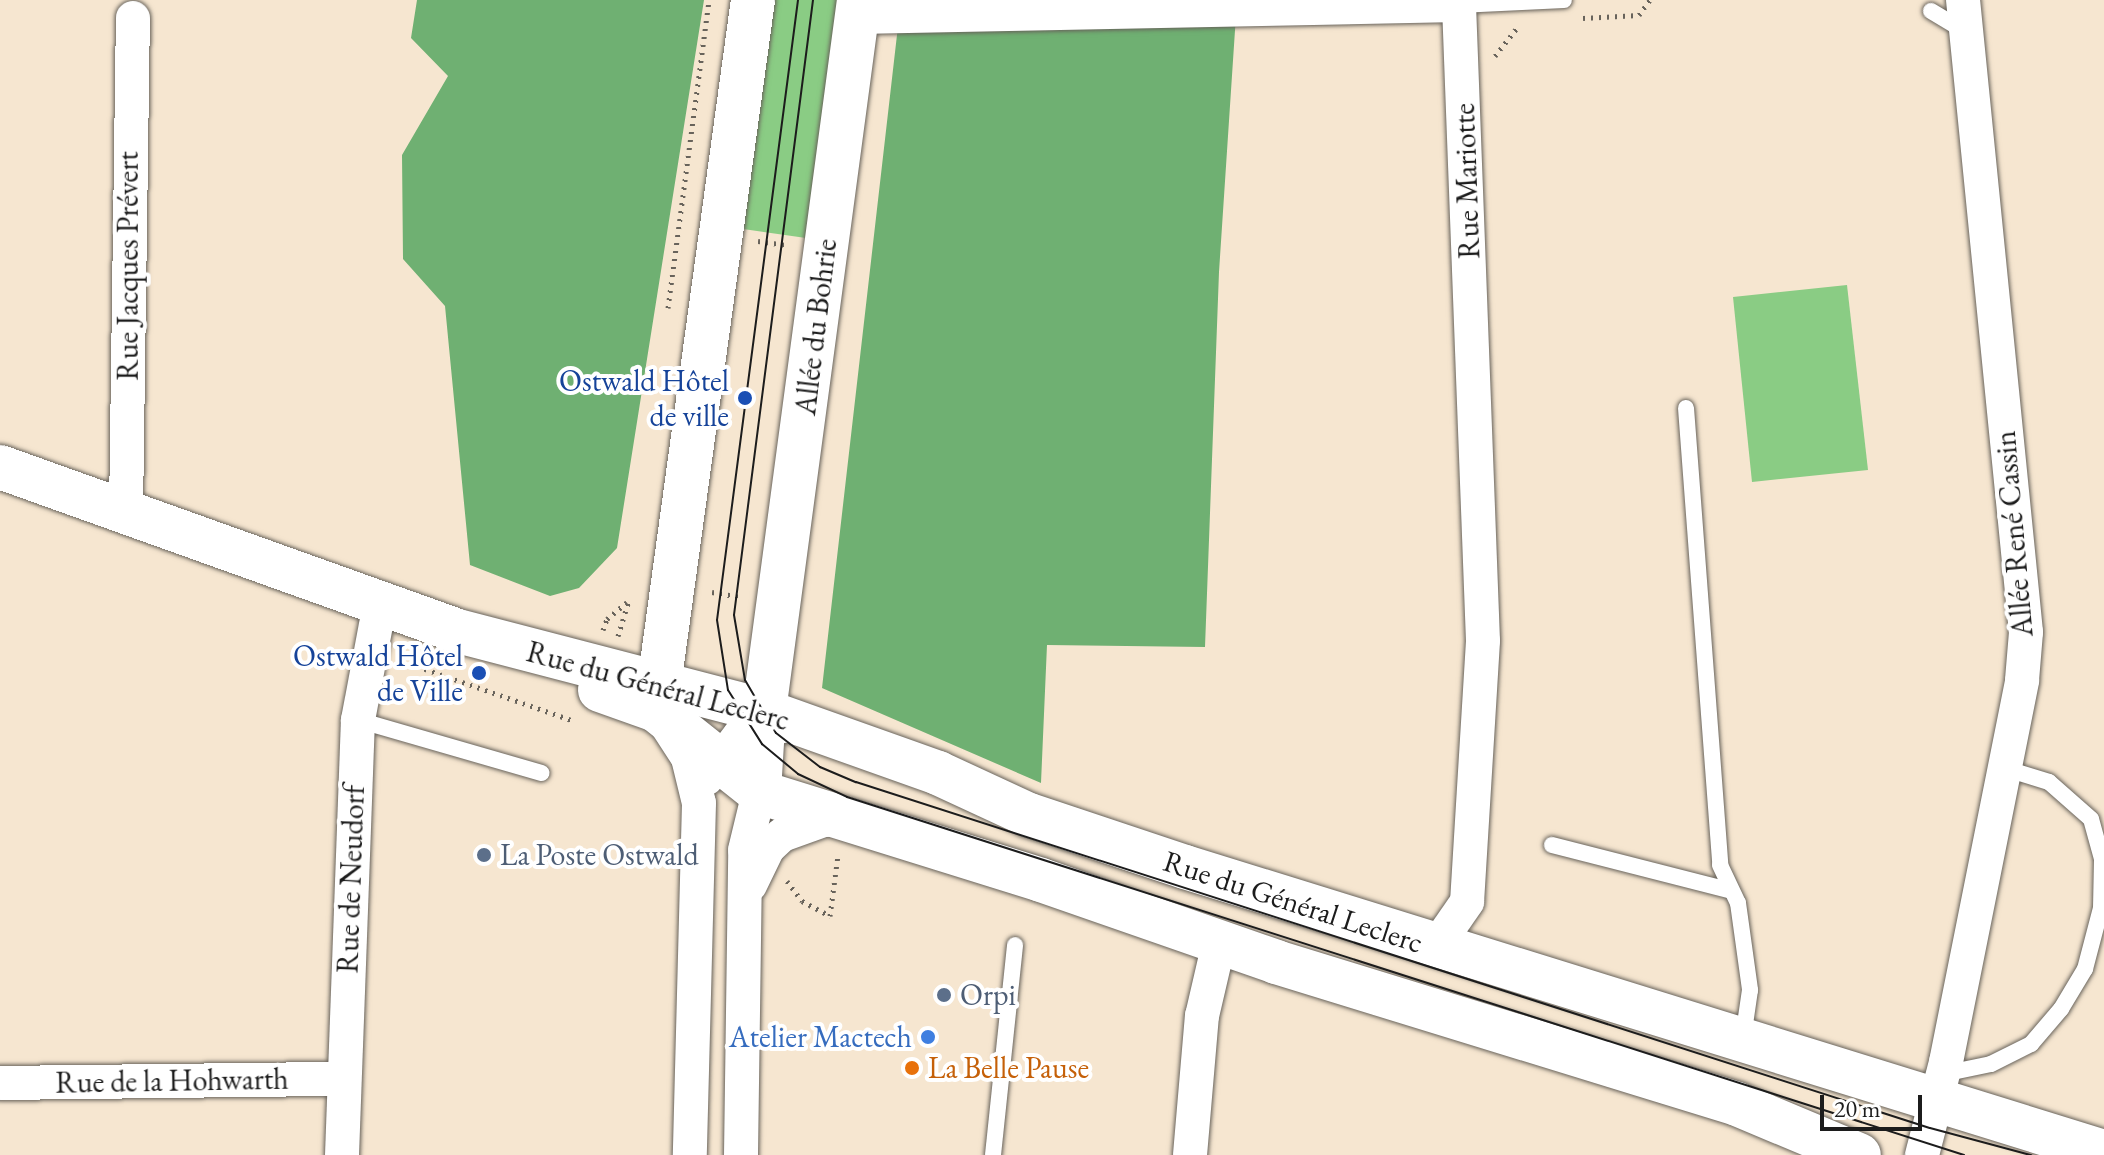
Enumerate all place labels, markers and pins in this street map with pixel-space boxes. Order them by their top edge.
place label: Ostwald Hôtel de ville [559,363,729,434]
marker: Ostwald Hôtel de ville [736,389,754,407]
place label: Ostwald Hôtel de Ville [293,638,463,708]
marker: Ostwald Hôtel de Ville [470,664,488,682]
place label: La Poste Ostwald [500,837,699,873]
marker: La Poste Ostwald [475,846,493,864]
place label: Orpi [960,977,1016,1013]
marker: Orpi [935,986,953,1004]
place label: Atelier Mactech [729,1019,912,1055]
marker: Atelier Mactech [919,1028,937,1046]
place label: La Belle Pause [928,1050,1089,1086]
marker: La Belle Pause [903,1059,921,1077]

